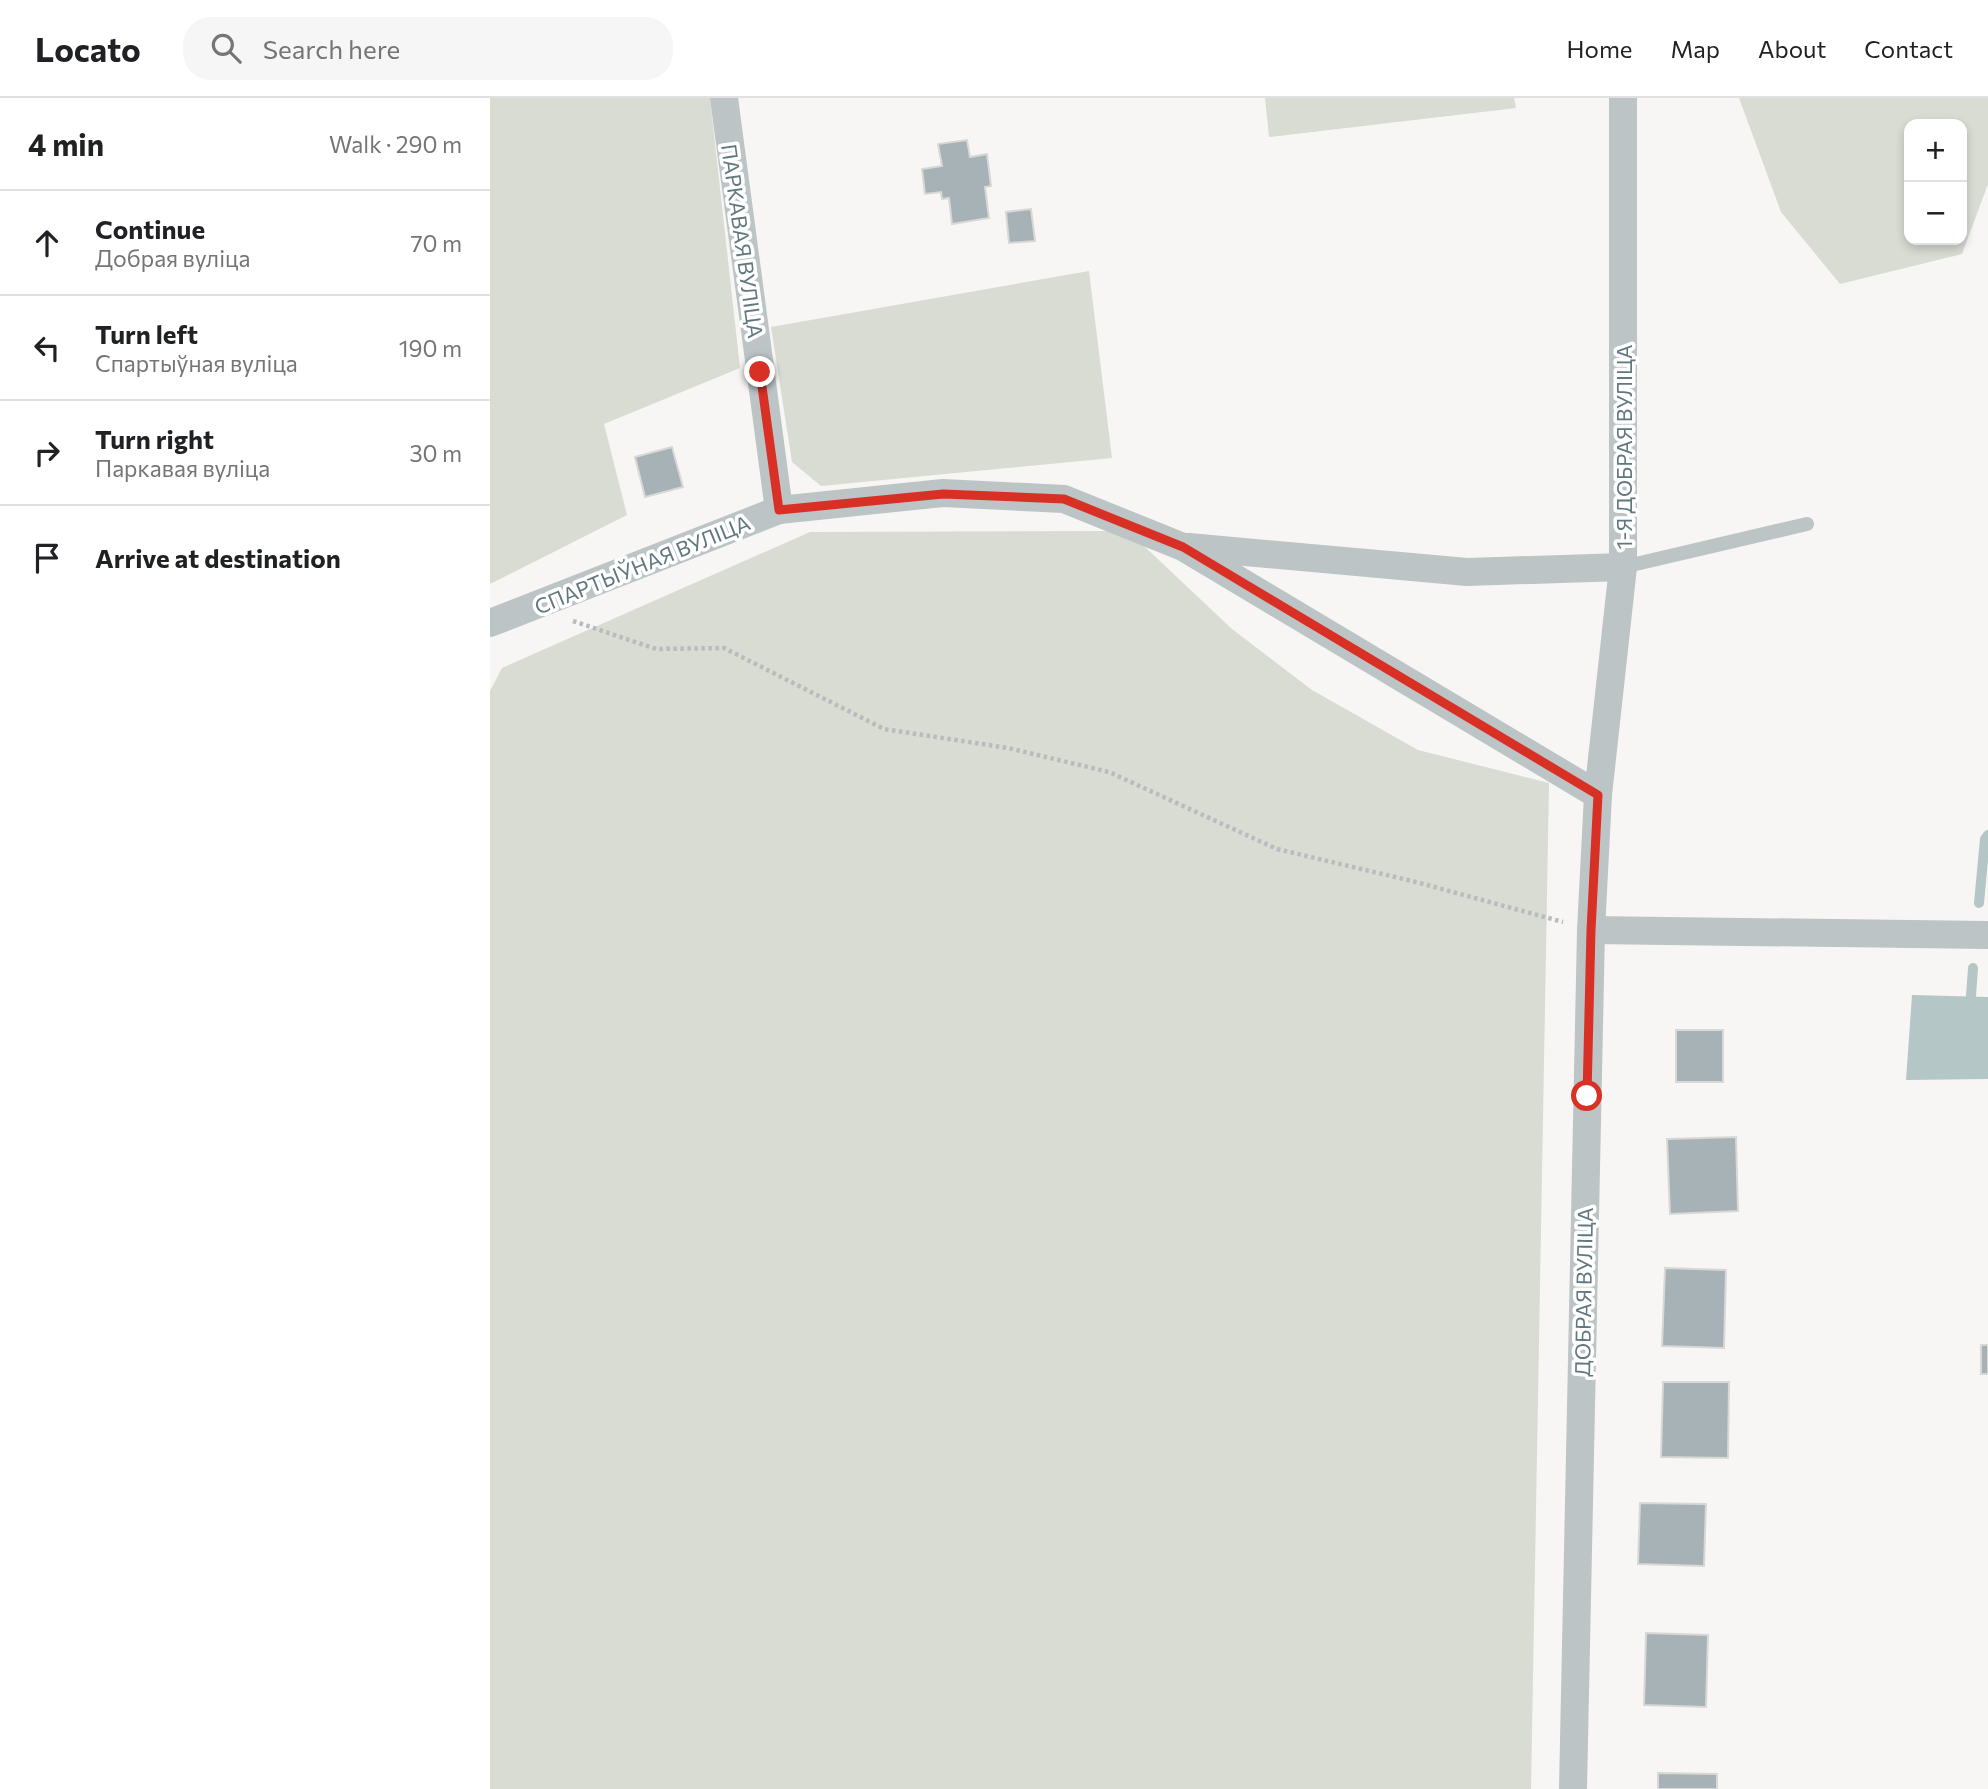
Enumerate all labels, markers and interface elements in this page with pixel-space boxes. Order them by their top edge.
search box [183,17,673,80]
text: Locato [35,28,141,69]
icon: search [207,29,245,67]
text: Search here [263,33,400,64]
text: Home [1567,34,1633,63]
text: Map [1671,34,1720,63]
text: About [1758,34,1826,63]
text: Contact [1864,34,1953,63]
map controls [1904,119,1967,245]
button: + [1904,119,1967,182]
text: 4 min [28,125,104,162]
text: Walk · 290 m [329,130,462,158]
street label: ПАРКАВАЯ ВУЛІЦА [717,142,769,340]
button: − [1904,182,1967,245]
text: Continue [95,213,205,244]
icon: ahead [28,224,66,262]
text: 70 m [410,229,462,257]
text: Добрая вуліца [95,244,250,272]
text: Turn left [95,318,198,349]
icon: left [28,329,66,367]
text: 190 m [399,334,462,362]
street label: 1-Я ДОБРАЯ ВУЛІЦА [1611,345,1636,549]
text: Спартыўная вуліца [95,349,298,377]
route end [744,356,775,387]
text: Turn right [95,423,214,454]
icon: right [28,434,66,472]
text: 30 m [409,439,462,467]
text: Паркавая вуліца [95,454,270,482]
street label: СПАРТЫЎНАЯ ВУЛІЦА [531,509,753,619]
icon: arrive [28,539,66,577]
text: Arrive at destination [95,542,341,573]
route start [1571,1080,1602,1111]
street label: ДОБРАЯ ВУЛІЦА [1569,1207,1597,1377]

